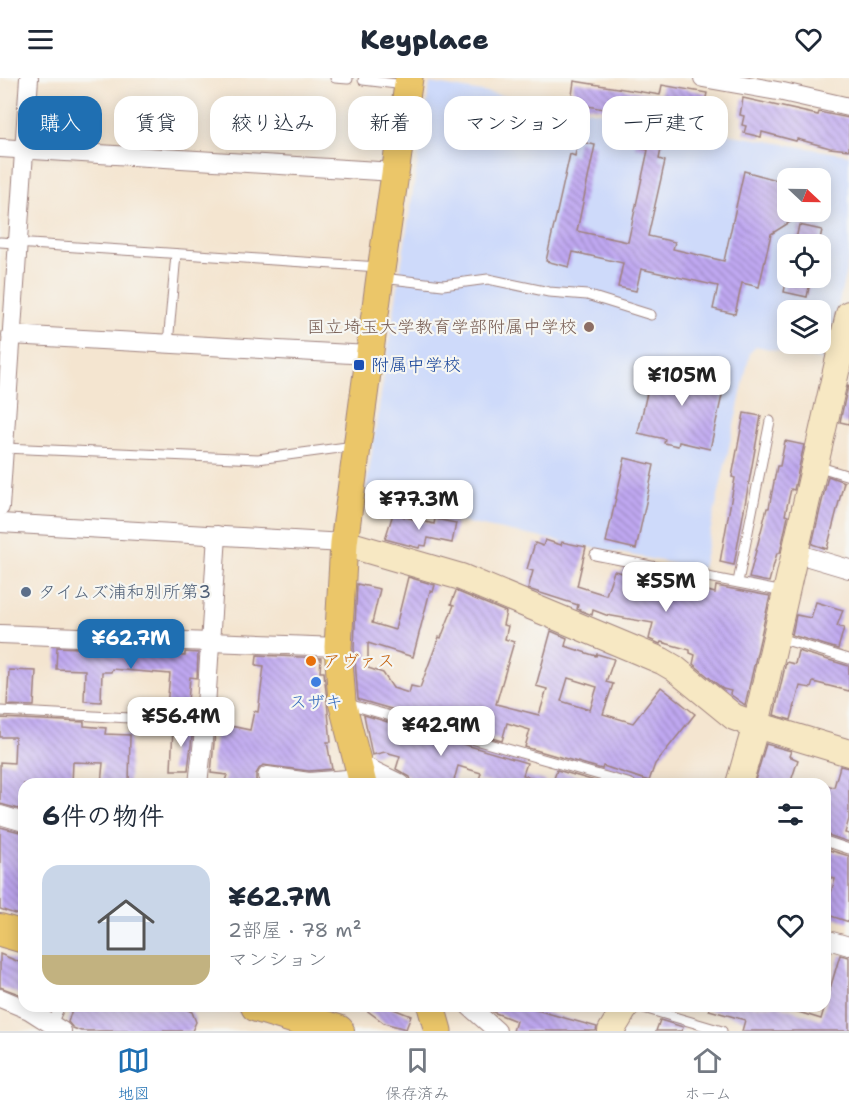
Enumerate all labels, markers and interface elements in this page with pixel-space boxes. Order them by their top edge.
text: Keyplace [360,21,489,58]
icon: menu [24,23,57,56]
icon: heart [792,23,825,56]
chip: 購入 [18,96,102,150]
chip: 賃貸 [114,96,198,150]
chip: 絞り込み [210,96,336,150]
chip: 新着 [348,96,432,150]
chip: マンション [444,96,590,150]
chip: 一戸建て [602,96,728,150]
north arrow [777,168,831,222]
map controls [777,168,831,354]
button: locate [777,234,831,288]
button: layers [777,300,831,354]
place label: 国立埼玉大学教育学部附属中学校 [307,315,577,339]
marker: 国立埼玉大学教育学部附属中学校 [582,320,596,334]
place label: 附属中学校 [371,353,461,377]
pin: ¥105M [640,356,724,407]
marker: 附属中学校 [352,358,366,372]
text: ¥105M [647,362,717,388]
pin: ¥77.3M [370,480,468,531]
text: ¥77.3M [379,486,459,512]
pin: ¥55M [630,562,702,613]
text: ¥55M [636,568,696,594]
place label: タイムズ浦和別所第3 [38,580,211,604]
marker: タイムズ浦和別所第3 [19,585,33,599]
pin: ¥62.7M [82,619,180,670]
text: ¥62.7M [91,625,171,651]
place label: アヴァス [323,649,395,673]
marker: アヴァス [304,654,318,668]
marker: スザキ [309,675,323,689]
place label: スザキ [289,690,343,714]
pin: ¥56.4M [132,697,230,748]
text: ¥56.4M [141,703,221,729]
pin: ¥42.9M [392,706,490,757]
text: ¥42.9M [402,712,480,738]
text: 6件の物件 [42,798,164,833]
icon: filters [774,798,807,831]
text: ¥62.7M [228,879,331,914]
icon: home [90,889,162,961]
icon: heart [774,909,807,942]
text: 2部屋 · 78 m² [228,917,362,943]
text: マンション [228,946,327,972]
tab: 地図 [117,1044,150,1104]
tab: 保存済み [385,1044,449,1104]
tab: ホーム [684,1044,732,1104]

